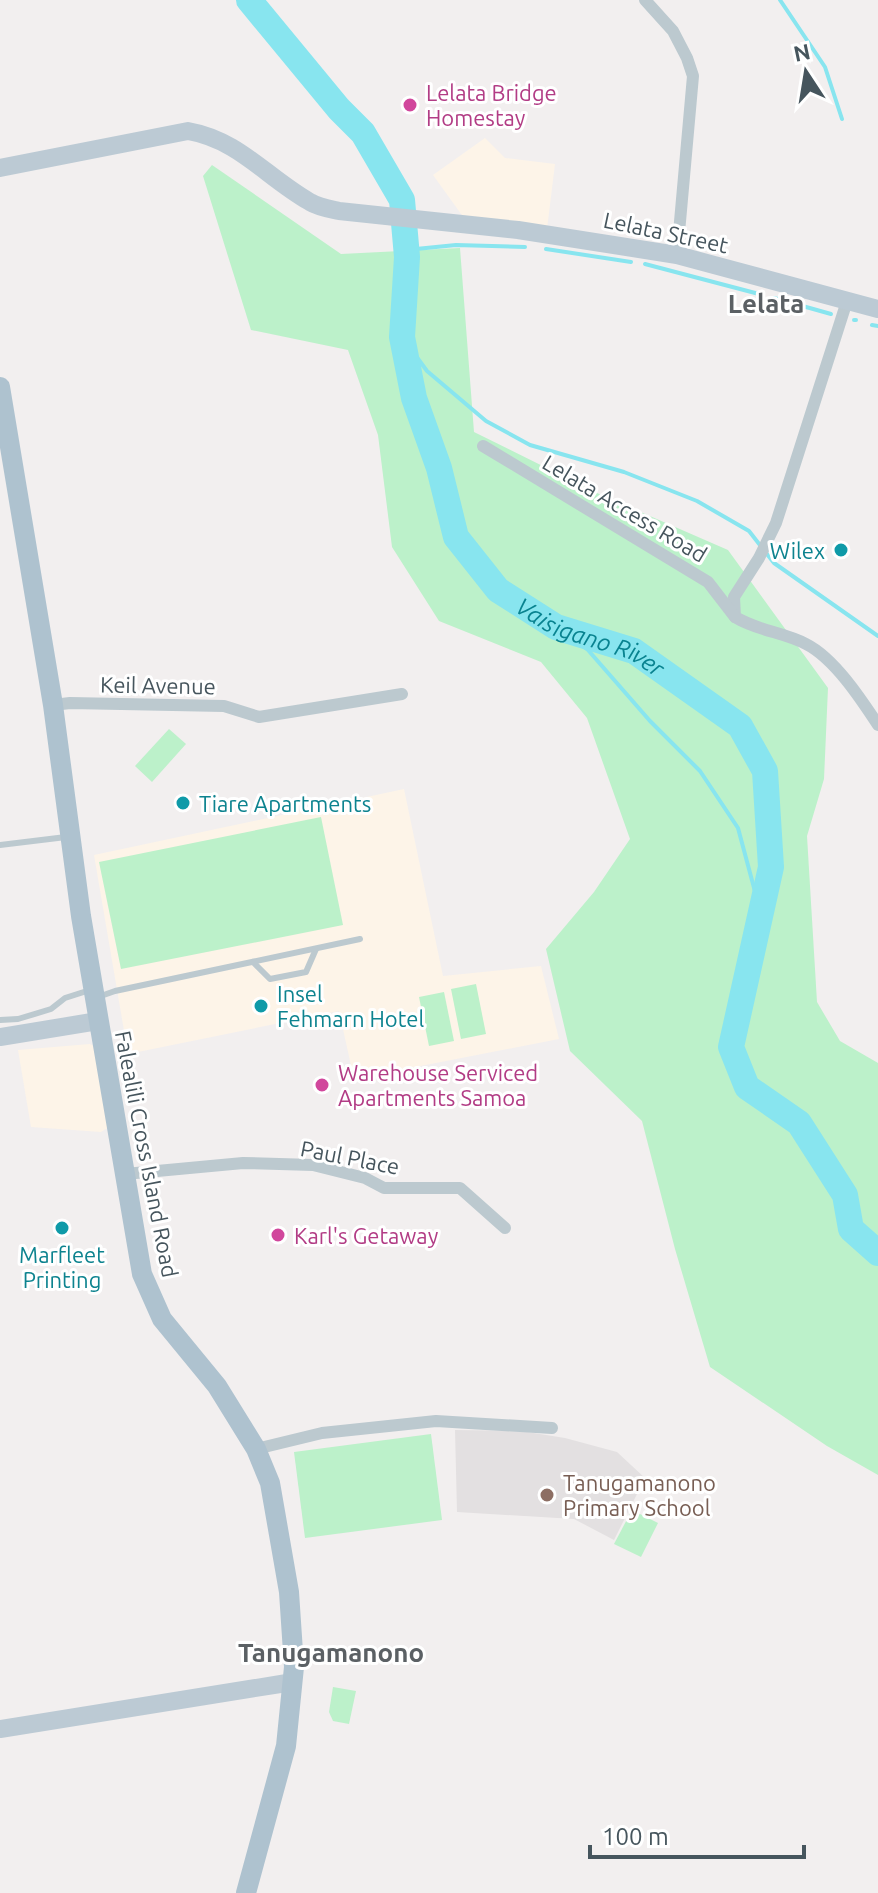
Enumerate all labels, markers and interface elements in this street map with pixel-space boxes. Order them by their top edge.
north arrow [766,32,846,112]
text: N [791,38,812,66]
place label: Lelata Bridge Homestay [426,80,557,130]
marker: Lelata Bridge Homestay [401,96,419,114]
street label: Lelata Street [601,207,731,257]
district label: Lelata [728,289,804,318]
street label: Lelata Access Road [538,449,712,567]
place label: Wilex [770,538,825,563]
marker: Wilex [832,541,850,559]
water label: Vaisigano River [511,592,670,682]
street label: Keil Avenue [100,671,216,699]
place label: Tiare Apartments [199,791,371,816]
marker: Tiare Apartments [174,794,192,812]
place label: Insel Fehmarn Hotel [277,981,424,1031]
marker: Insel Fehmarn Hotel [252,997,270,1015]
street label: Falealili Cross Island Road [111,1029,183,1279]
place label: Warehouse Serviced Apartments Samoa [338,1060,538,1110]
marker: Warehouse Serviced Apartments Samoa [313,1076,331,1094]
street label: Paul Place [298,1135,402,1179]
marker: Marfleet Printing [53,1219,71,1237]
place label: Karl's Getaway [294,1223,439,1248]
marker: Karl's Getaway [269,1226,287,1244]
place label: Marfleet Printing [19,1242,105,1292]
place label: Tanugamanono Primary School [563,1470,716,1520]
marker: Tanugamanono Primary School [538,1486,556,1504]
district label: Tanugamanono [238,1638,424,1667]
scale bar [590,1809,804,1859]
text: 100 m [602,1823,669,1850]

